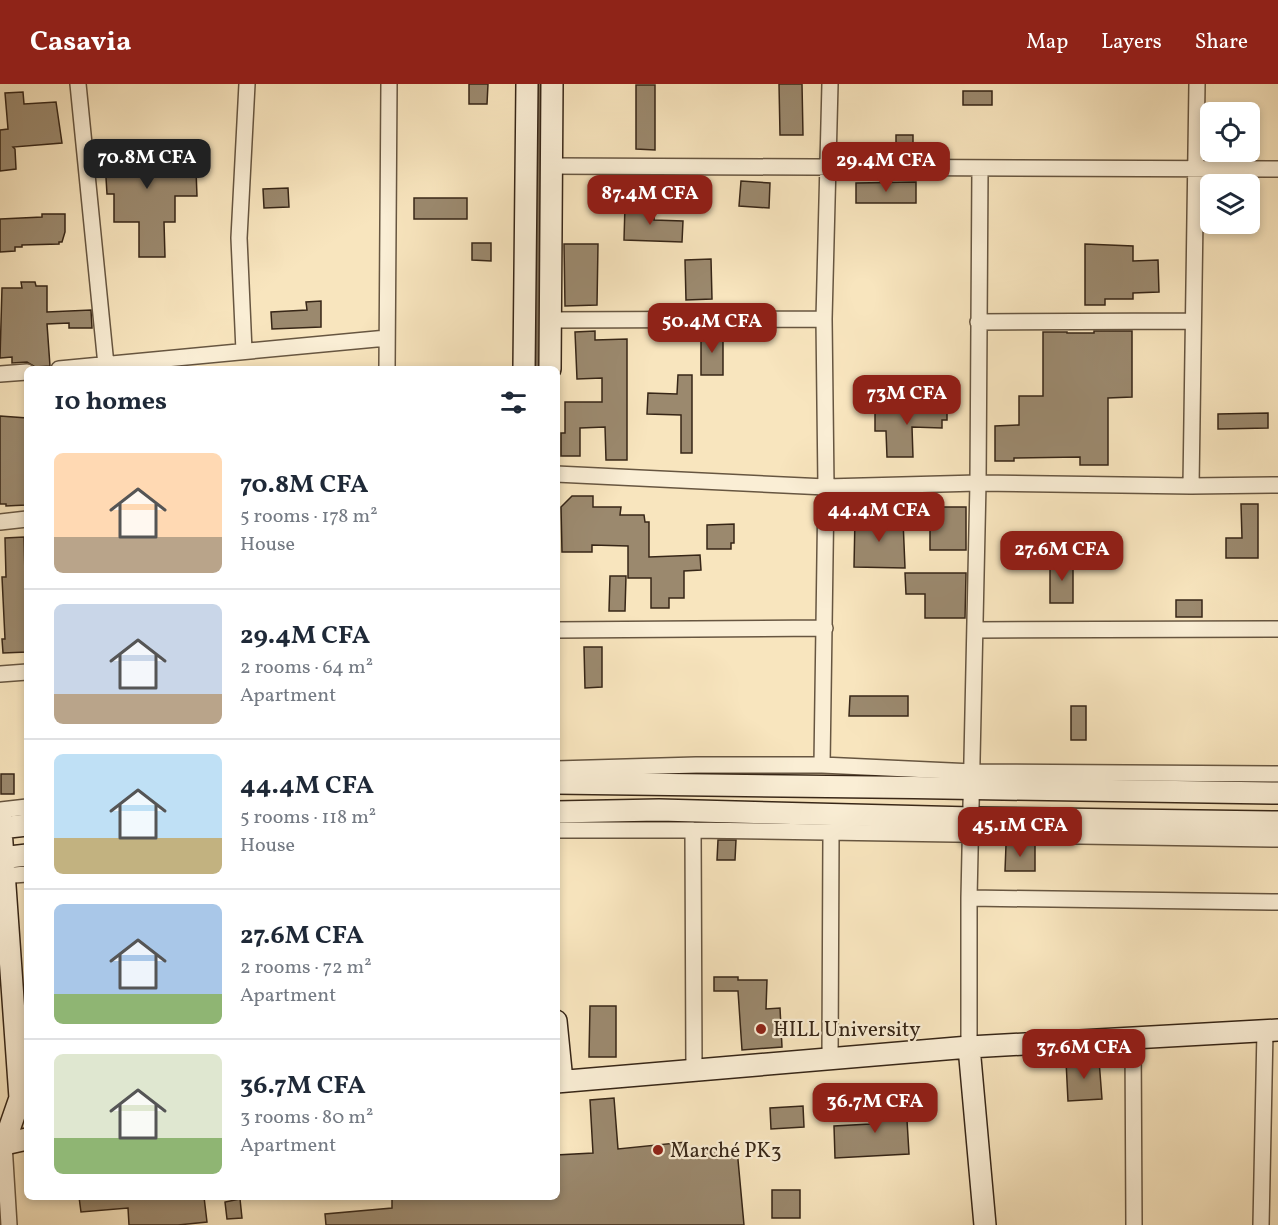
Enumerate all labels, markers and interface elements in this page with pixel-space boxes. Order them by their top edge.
text: Casavia [30,23,131,62]
text: Map [1026,28,1068,57]
text: Layers [1101,28,1162,57]
text: Share [1195,28,1248,57]
map controls [1200,102,1260,234]
button: locate [1200,102,1260,162]
pin: 70.8M CFA [78,139,216,190]
pin: 29.4M CFA [817,142,955,193]
text: 70.8M CFA [98,144,196,172]
text: 29.4M CFA [836,147,936,175]
button: layers [1200,174,1260,234]
pin: 87.4M CFA [581,175,719,226]
text: 87.4M CFA [601,180,699,208]
pin: 50.4M CFA [643,303,781,354]
text: 50.4M CFA [662,308,762,336]
pin: 73M CFA [852,375,962,426]
text: 73M CFA [867,380,947,408]
text: 10 homes [54,384,167,420]
icon: filters [497,386,530,419]
text: 70.8M CFA [240,467,368,503]
icon: home [102,477,174,549]
pin: 44.4M CFA [810,492,948,543]
text: 44.4M CFA [827,497,931,525]
text: 5 rooms · 178 m² [240,503,378,531]
text: House [240,531,295,559]
pin: 27.6M CFA [993,531,1131,582]
text: 27.6M CFA [1014,536,1110,564]
text: 29.4M CFA [240,618,370,654]
icon: home [102,628,174,700]
text: 2 rooms · 64 m² [240,654,373,682]
text: Apartment [240,682,336,710]
text: 44.4M CFA [240,768,374,804]
icon: home [102,778,174,850]
text: 5 rooms · 118 m² [240,804,376,832]
pin: 45.1M CFA [951,807,1089,858]
text: 45.1M CFA [972,812,1068,840]
text: House [240,832,295,860]
text: 27.6M CFA [240,918,364,954]
icon: home [102,928,174,1000]
text: 2 rooms · 72 m² [240,954,372,982]
text: Apartment [240,982,336,1010]
place label: HILL University [773,1016,921,1045]
marker: HILL University [754,1022,768,1036]
pin: 37.6M CFA [1015,1029,1153,1080]
text: 37.6M CFA [1036,1034,1132,1062]
text: 36.7M CFA [240,1068,366,1104]
icon: home [102,1078,174,1150]
pin: 36.7M CFA [806,1083,944,1134]
text: 36.7M CFA [827,1088,923,1116]
text: 3 rooms · 80 m² [240,1104,373,1132]
text: Apartment [240,1132,336,1160]
place label: Marché PK3 [670,1137,782,1166]
marker: Marché PK3 [651,1143,665,1157]

